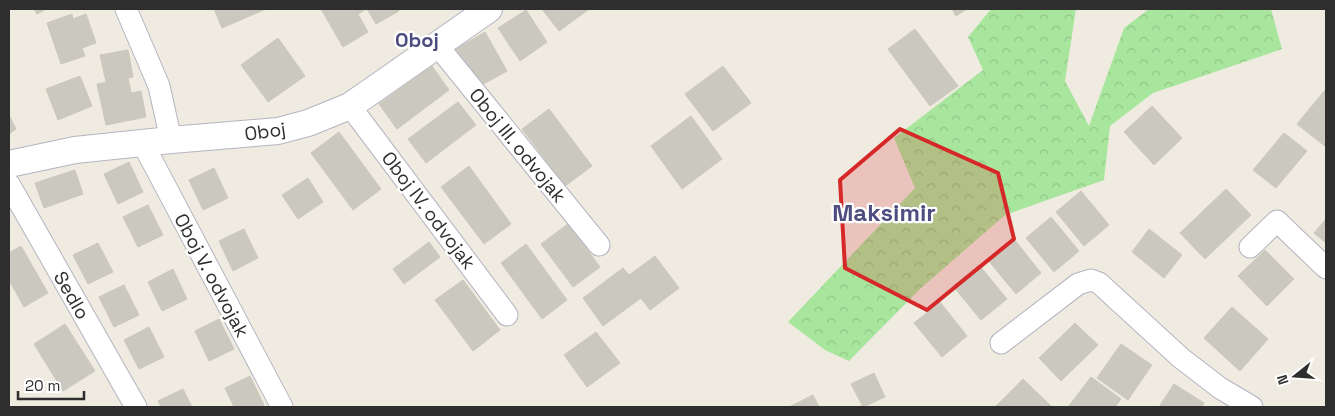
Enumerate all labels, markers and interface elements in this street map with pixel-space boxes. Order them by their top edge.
district label: Oboj [395,27,439,53]
street label: Oboj III. odvojak [464,83,572,208]
street label: Oboj [243,116,287,147]
street label: Oboj IV. odvojak [376,146,481,274]
district label: Maksimir [832,197,936,228]
street label: Oboj V. odvojak [168,209,255,341]
street label: Sedlo [48,267,95,324]
north arrow [1270,351,1320,401]
scale bar [18,368,84,400]
text: N [1273,373,1293,387]
text: 20 m [25,376,60,395]

